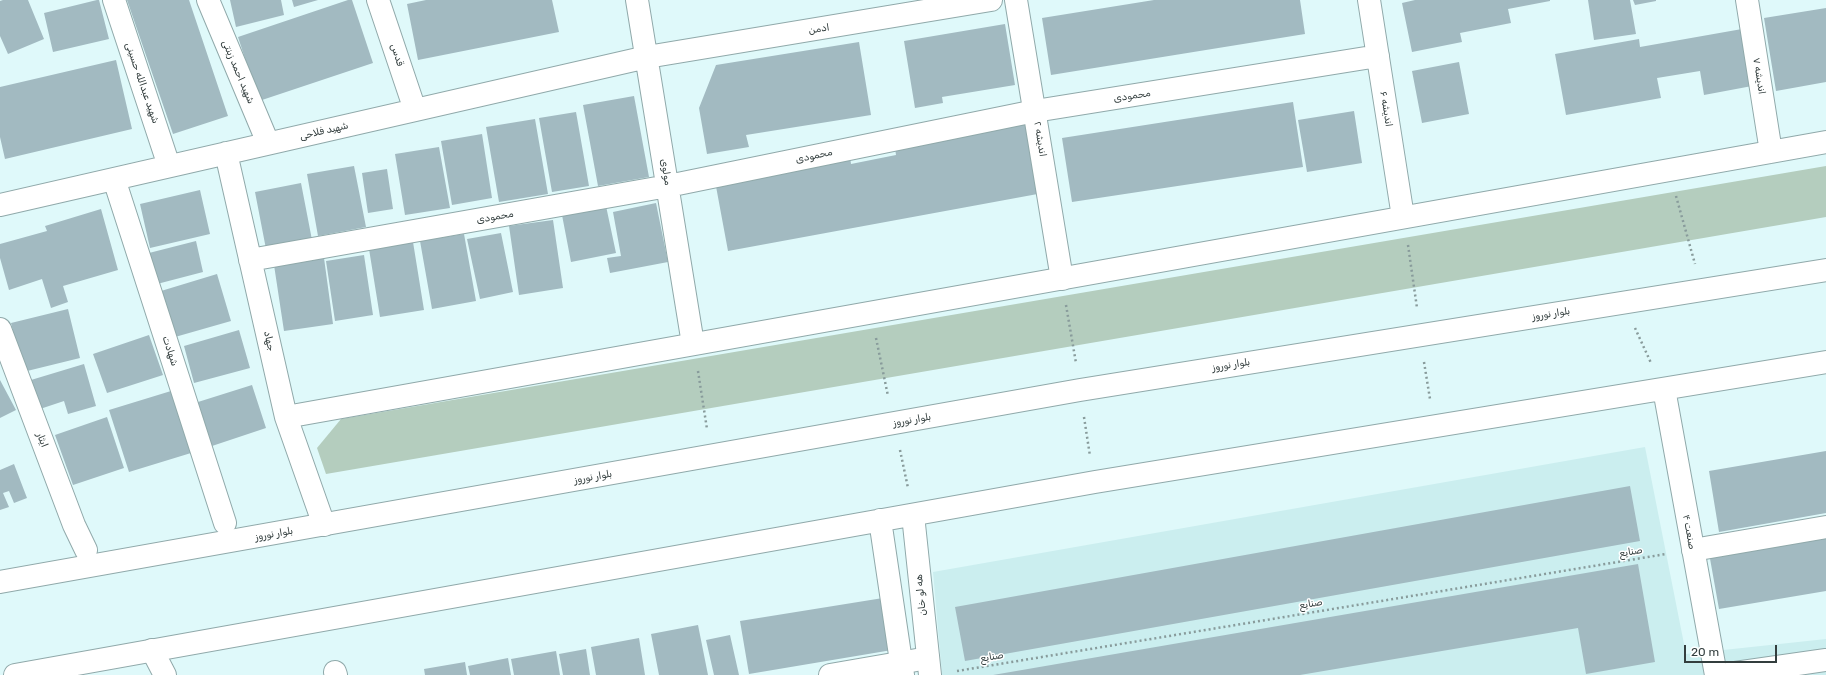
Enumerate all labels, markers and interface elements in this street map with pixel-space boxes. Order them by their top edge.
street label: ادمن [808,21,830,37]
street label: شهید احمد زینتی [219,38,257,106]
street label: شهید عبدالله حسینی [123,41,161,125]
street label: قدس [388,42,406,68]
street label: اندیشه ۷ [1750,57,1768,95]
street label: محمودی [1113,87,1151,105]
street label: اندیشه ۶ [1377,90,1395,128]
street label: شهید فلاحی [298,120,350,142]
street label: اندیشه ۲ [1031,121,1049,157]
street label: محمودی [794,146,834,166]
street label: مولوی [658,158,674,186]
street label: محمودی [476,208,514,226]
street label: بلوار نوروز [1531,305,1571,323]
street label: جهاد [261,330,277,352]
street label: شهادت [160,334,180,368]
street label: بلوار نوروز [1211,356,1251,374]
street label: بلوار نوروز [892,411,932,429]
street label: ایثار [34,431,50,449]
street label: بلوار نوروز [573,468,613,486]
street label: صنعت ۴ [1680,514,1698,550]
street label: بلوار نوروز [254,525,294,543]
street label: صنایع [1619,544,1643,560]
street label: هه لو خان [913,574,929,616]
street label: صنایع [1299,596,1323,612]
scale bar [1686,637,1779,663]
text: 20 m [1691,645,1719,659]
street label: صنایع [980,649,1004,665]

